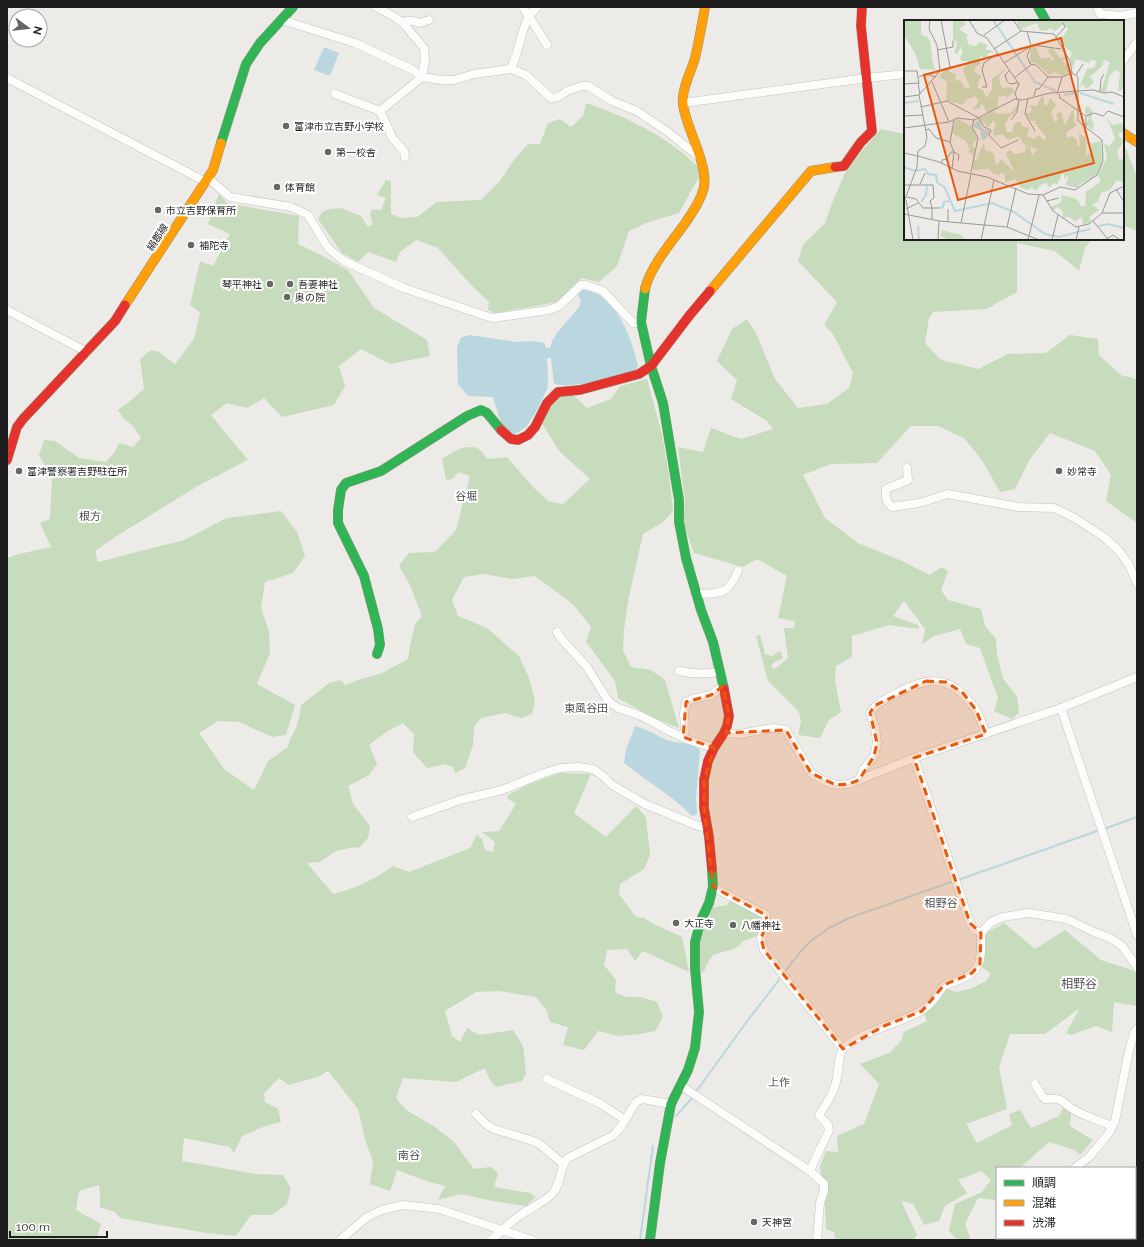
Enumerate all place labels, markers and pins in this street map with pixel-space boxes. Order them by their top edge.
marker: 富津市立吉野小学校 [281,121,291,131]
place label: 富津市立吉野小学校 [294,121,384,132]
marker: 第一校舎 [323,147,333,157]
place label: 第一校舎 [336,147,376,158]
marker: 体育館 [272,182,282,192]
place label: 体育館 [285,182,315,193]
marker: 市立吉野保育所 [153,205,163,215]
place label: 市立吉野保育所 [166,205,236,216]
marker: 補陀寺 [186,240,196,250]
place label: 補陀寺 [199,240,229,251]
place label: 琴平神社 [222,279,262,290]
marker: 琴平神社 [265,279,275,289]
marker: 吾妻神社 [285,279,295,289]
place label: 吾妻神社 [298,279,338,290]
marker: 奥の院 [282,292,292,302]
place label: 奥の院 [295,292,325,303]
marker: 富津警察署吉野駐在所 [14,466,24,476]
place label: 富津警察署吉野駐在所 [27,466,127,477]
marker: 妙常寺 [1054,466,1064,476]
place label: 妙常寺 [1067,466,1097,477]
marker: 大正寺 [671,918,681,928]
place label: 大正寺 [684,918,714,929]
marker: 八幡神社 [728,920,738,930]
place label: 八幡神社 [741,920,781,931]
marker: 天神宮 [749,1217,759,1227]
place label: 天神宮 [762,1217,792,1228]

